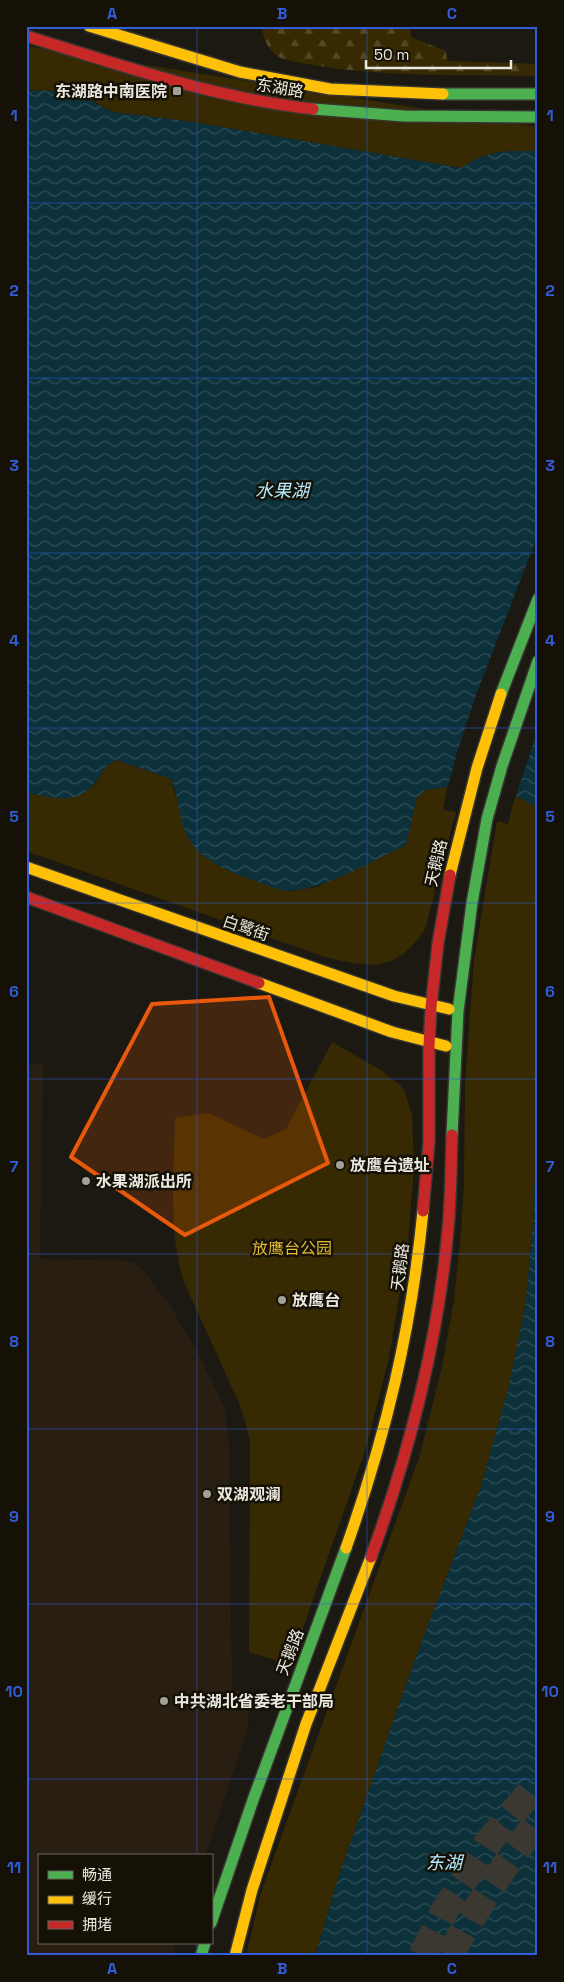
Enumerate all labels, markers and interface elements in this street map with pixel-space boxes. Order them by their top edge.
text: A [107,3,117,24]
text: B [277,3,287,24]
text: C [447,3,457,24]
scale bar [366,38,512,70]
text: 50 m [374,45,409,64]
street label: 东湖路 [255,74,305,102]
place label: 东湖路中南医院 [55,81,167,102]
marker: 东湖路中南医院 [171,85,183,97]
text: 1 [10,105,18,126]
text: 1 [546,105,554,126]
text: 2 [9,280,19,301]
text: 2 [545,280,555,301]
text: 3 [9,455,19,476]
text: 3 [545,455,555,476]
water label: 水果湖 [255,479,312,502]
text: 4 [9,630,19,651]
text: 4 [545,630,555,651]
text: 5 [9,806,19,827]
text: 5 [545,806,555,827]
street label: 天鹅路 [420,837,452,889]
street label: 白鹭街 [220,910,272,946]
text: 6 [9,981,19,1002]
text: 6 [545,981,555,1002]
place label: 放鹰台遗址 [350,1155,430,1176]
text: 7 [10,1156,19,1177]
text: 7 [546,1156,555,1177]
marker: 放鹰台遗址 [334,1159,346,1171]
place label: 水果湖派出所 [96,1171,192,1192]
marker: 水果湖派出所 [80,1175,92,1187]
park label: 放鹰台公园 [252,1238,332,1259]
street label: 天鹅路 [387,1242,413,1292]
place label: 放鹰台 [292,1290,340,1311]
marker: 放鹰台 [276,1294,288,1306]
text: 8 [9,1331,19,1352]
text: 8 [545,1331,555,1352]
place label: 双湖观澜 [217,1484,281,1505]
marker: 双湖观澜 [201,1488,213,1500]
text: 9 [9,1506,19,1527]
text: 9 [545,1506,555,1527]
street label: 天鹅路 [272,1626,308,1678]
text: 10 [5,1681,23,1702]
text: 10 [541,1681,559,1702]
place label: 中共湖北省委老干部局 [174,1691,334,1712]
marker: 中共湖北省委老干部局 [158,1695,170,1707]
water label: 东湖 [426,1851,465,1874]
legend [38,1854,212,1944]
text: 11 [7,1857,21,1878]
text: 11 [543,1857,557,1878]
text: 畅通 [82,1865,112,1884]
text: 缓行 [82,1889,112,1908]
text: 拥堵 [82,1915,112,1934]
text: A [107,1958,117,1979]
text: B [277,1958,287,1979]
text: C [447,1958,457,1979]

